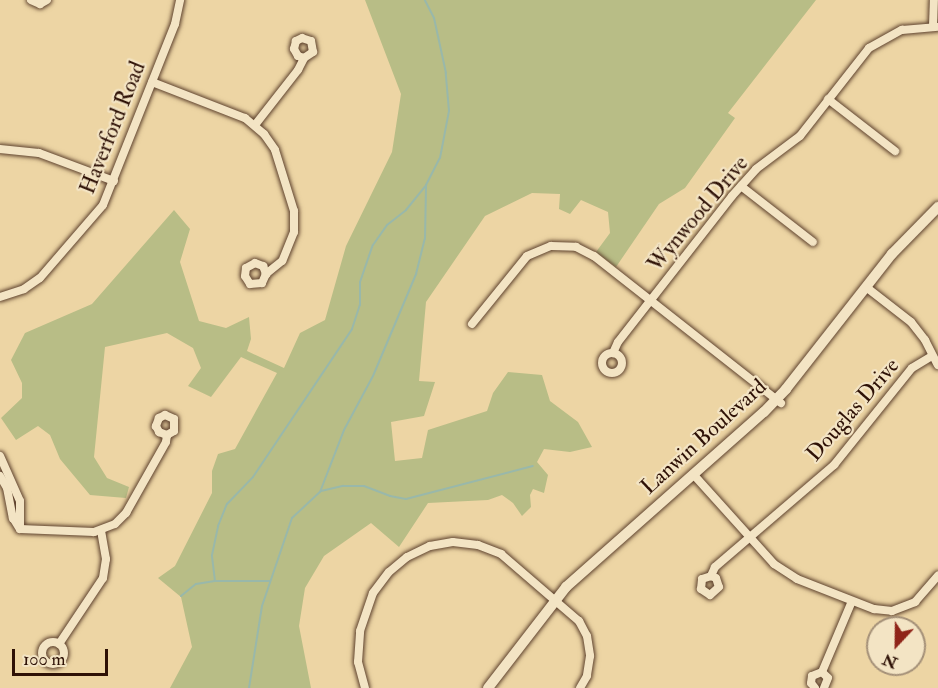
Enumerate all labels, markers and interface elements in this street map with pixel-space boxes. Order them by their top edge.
street label: Haverford Road [74,58,152,198]
street label: Wynwood Drive [642,151,754,277]
street label: Douglas Drive [801,353,905,467]
street label: Lanwin Boulevard [636,374,772,500]
north arrow [866,616,926,676]
scale bar [15,637,111,675]
text: 100 m [23,648,66,671]
text: N [880,649,900,673]

